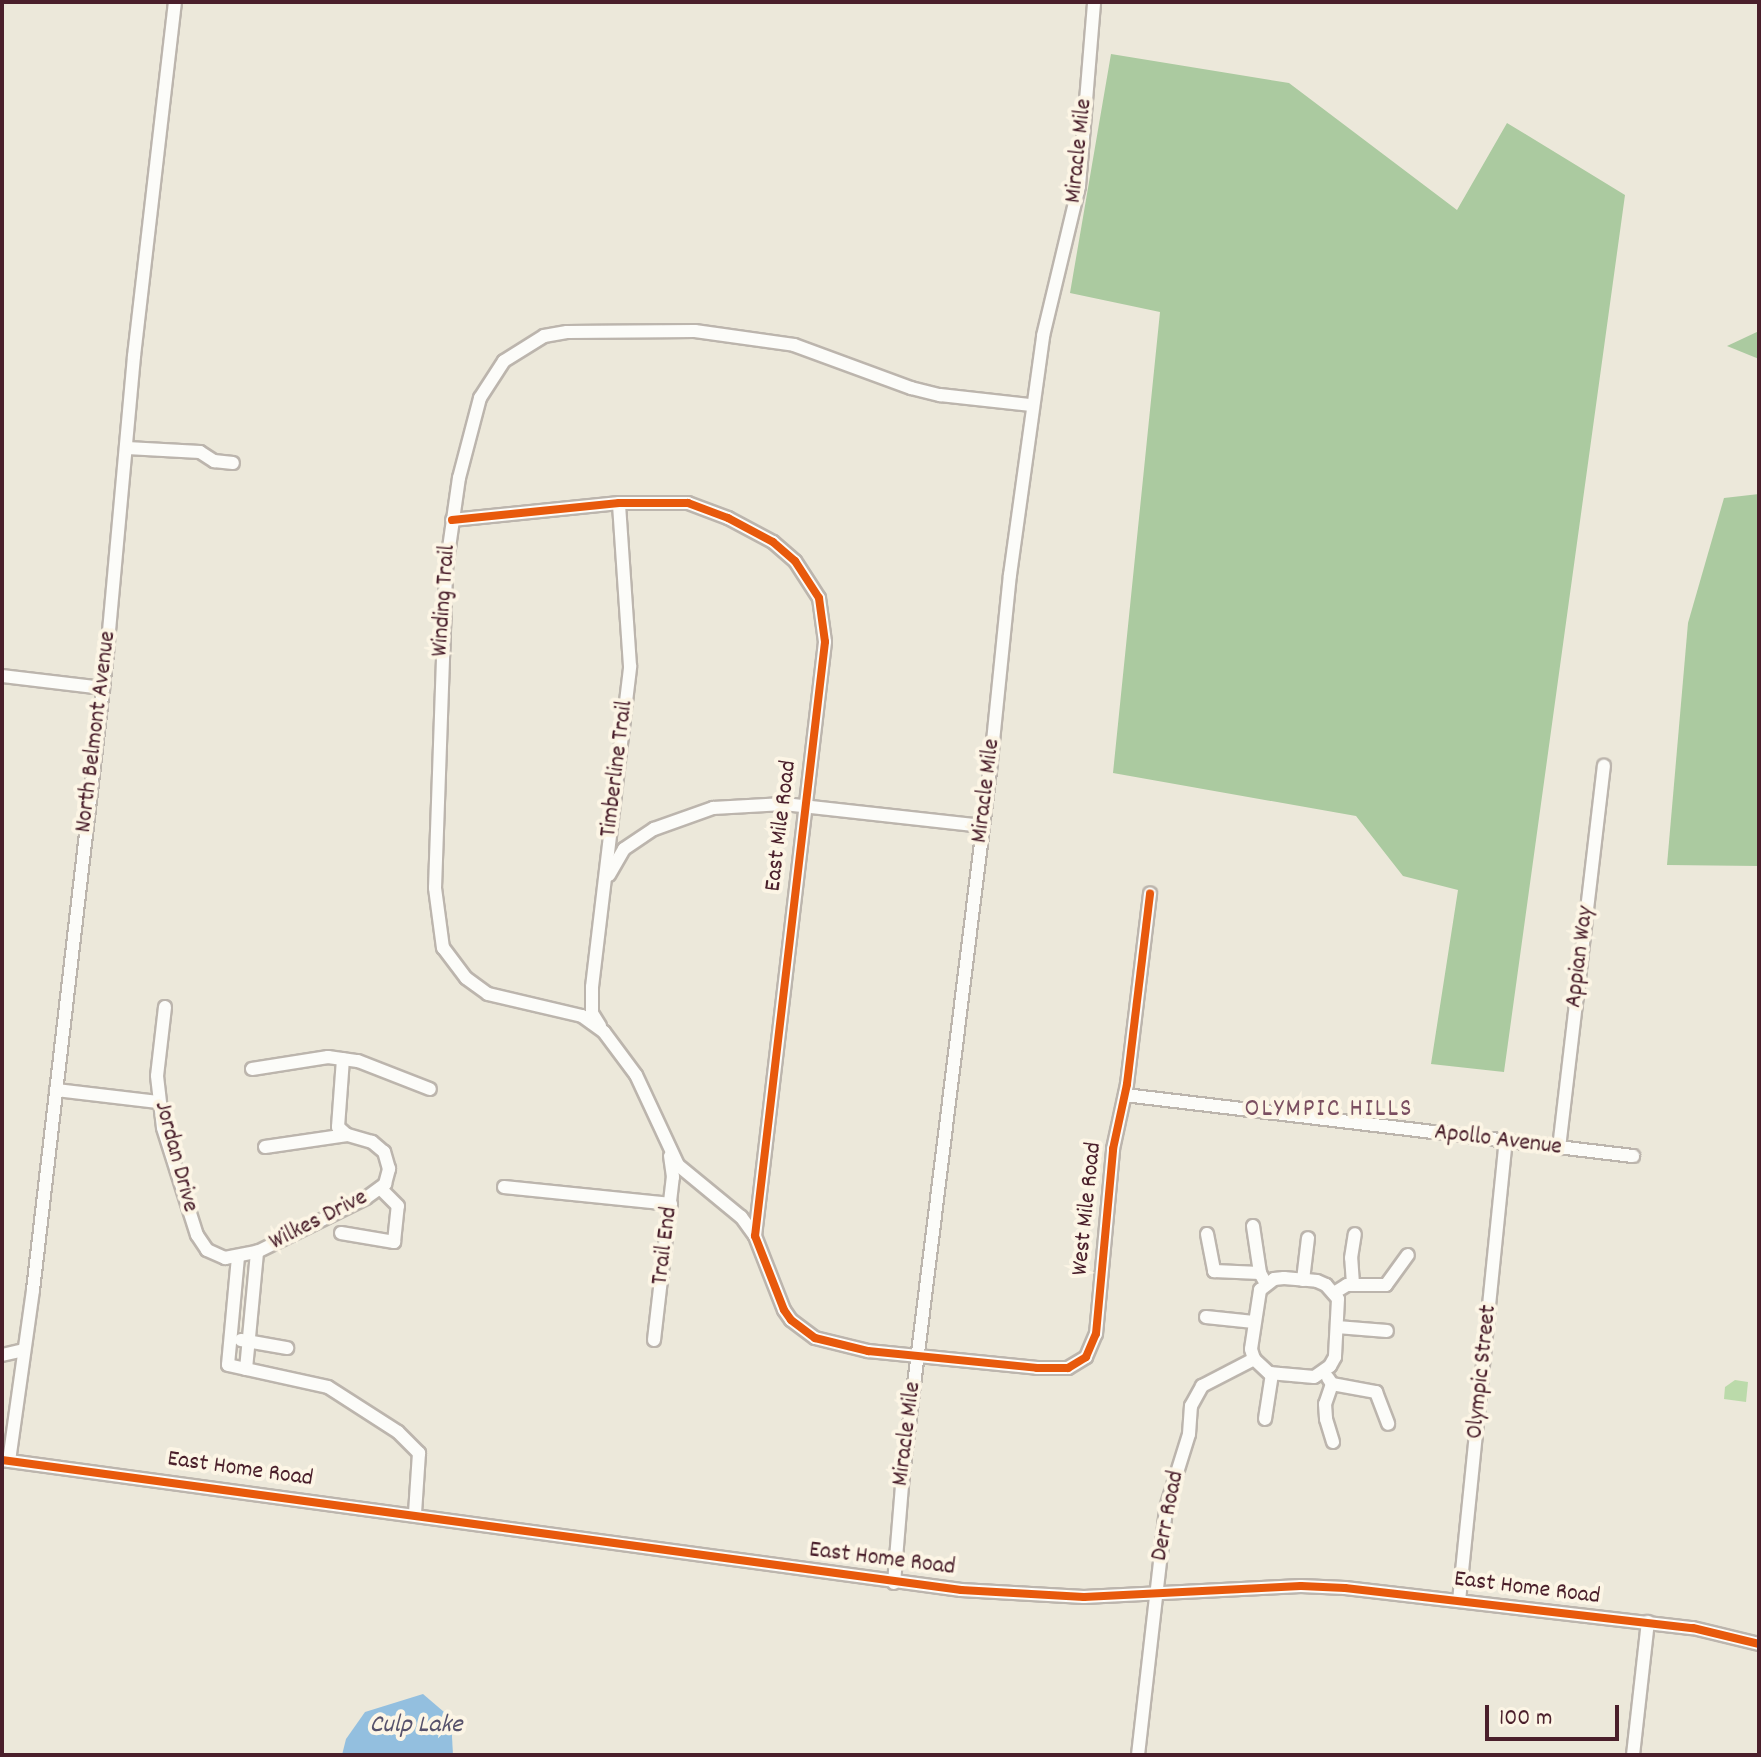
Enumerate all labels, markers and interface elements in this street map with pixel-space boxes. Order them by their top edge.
street label: Miracle Mile [1060,97,1100,205]
street label: Winding Trail [427,544,463,658]
street label: North Belmont Avenue [70,630,124,834]
street label: Timberline Trail [595,699,641,839]
street label: Miracle Mile [966,737,1008,845]
street label: East Mile Road [760,759,804,893]
street label: Appian Way [1560,905,1602,1009]
district label: OLYMPIC HILLS [1244,1094,1414,1126]
street label: Jordan Drive [146,1098,204,1216]
street label: Apollo Avenue [1433,1119,1563,1163]
street label: West Mile Road [1067,1141,1109,1277]
street label: Wilkes Drive [265,1184,373,1258]
street label: Trail End [647,1205,685,1287]
street label: Olympic Street [1462,1304,1504,1440]
street label: Miracle Mile [887,1380,929,1488]
street label: East Home Road [165,1446,315,1494]
street label: Derr Road [1146,1469,1192,1563]
street label: East Home Road [807,1537,957,1583]
street label: East Home Road [1452,1566,1602,1612]
scale bar [1489,1689,1623,1739]
text: 100 m [1499,1702,1552,1736]
water label: Culp Lake [369,1710,463,1742]

